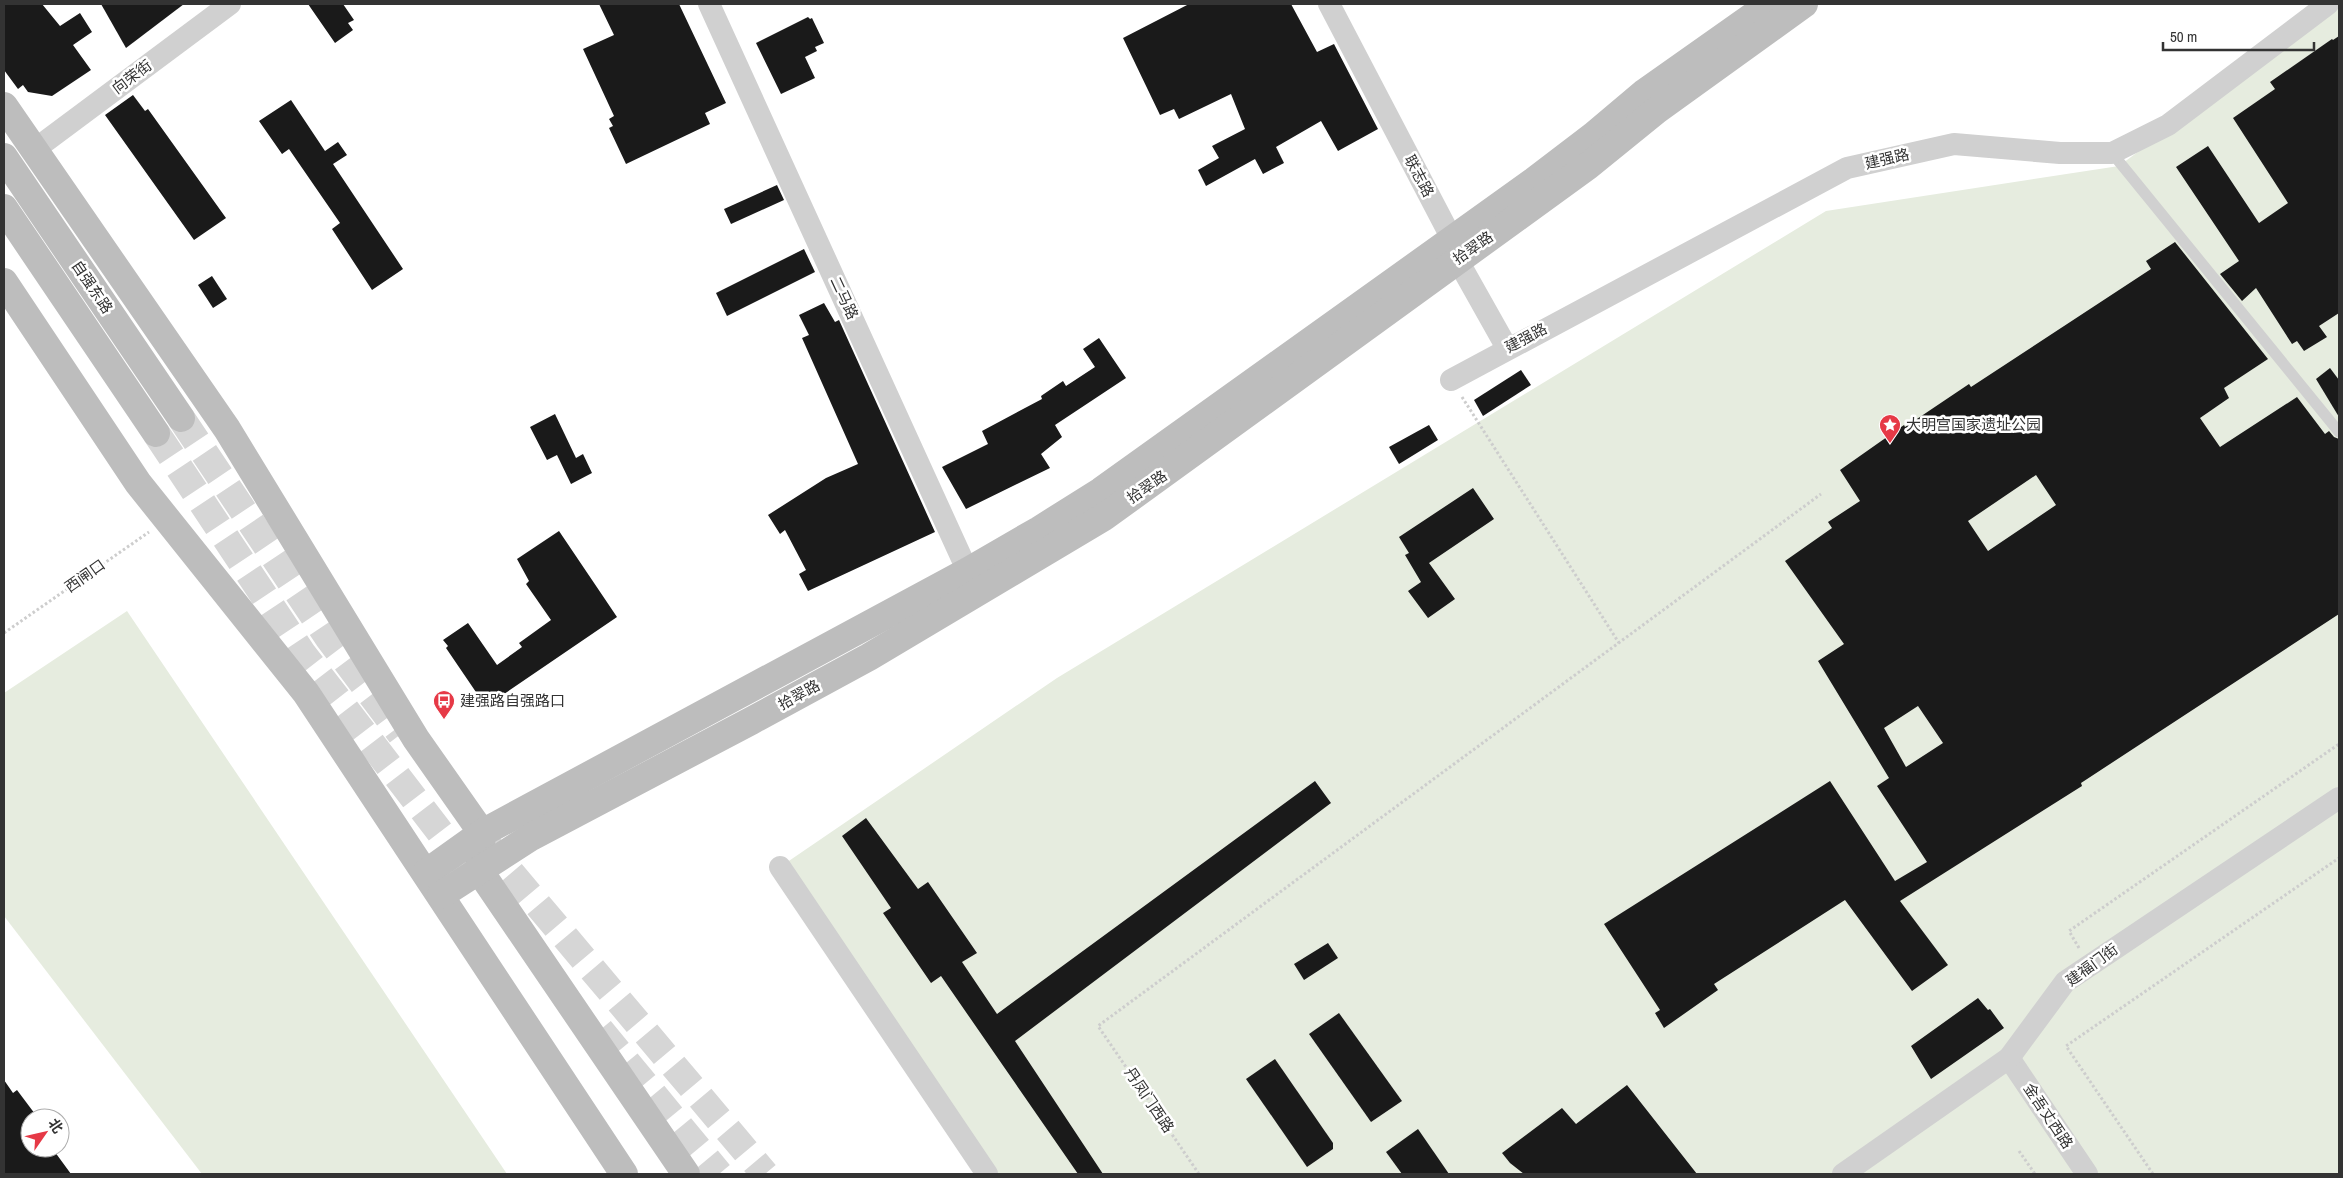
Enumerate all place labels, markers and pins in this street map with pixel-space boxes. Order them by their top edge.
place icon: 大明宫国家遗址公园 [1878,413,1902,444]
place label: 大明宫国家遗址公园 [1906,414,2041,435]
bus stop icon: 建强路自强路口 [432,689,456,720]
place label: 建强路自强路口 [460,690,565,711]

